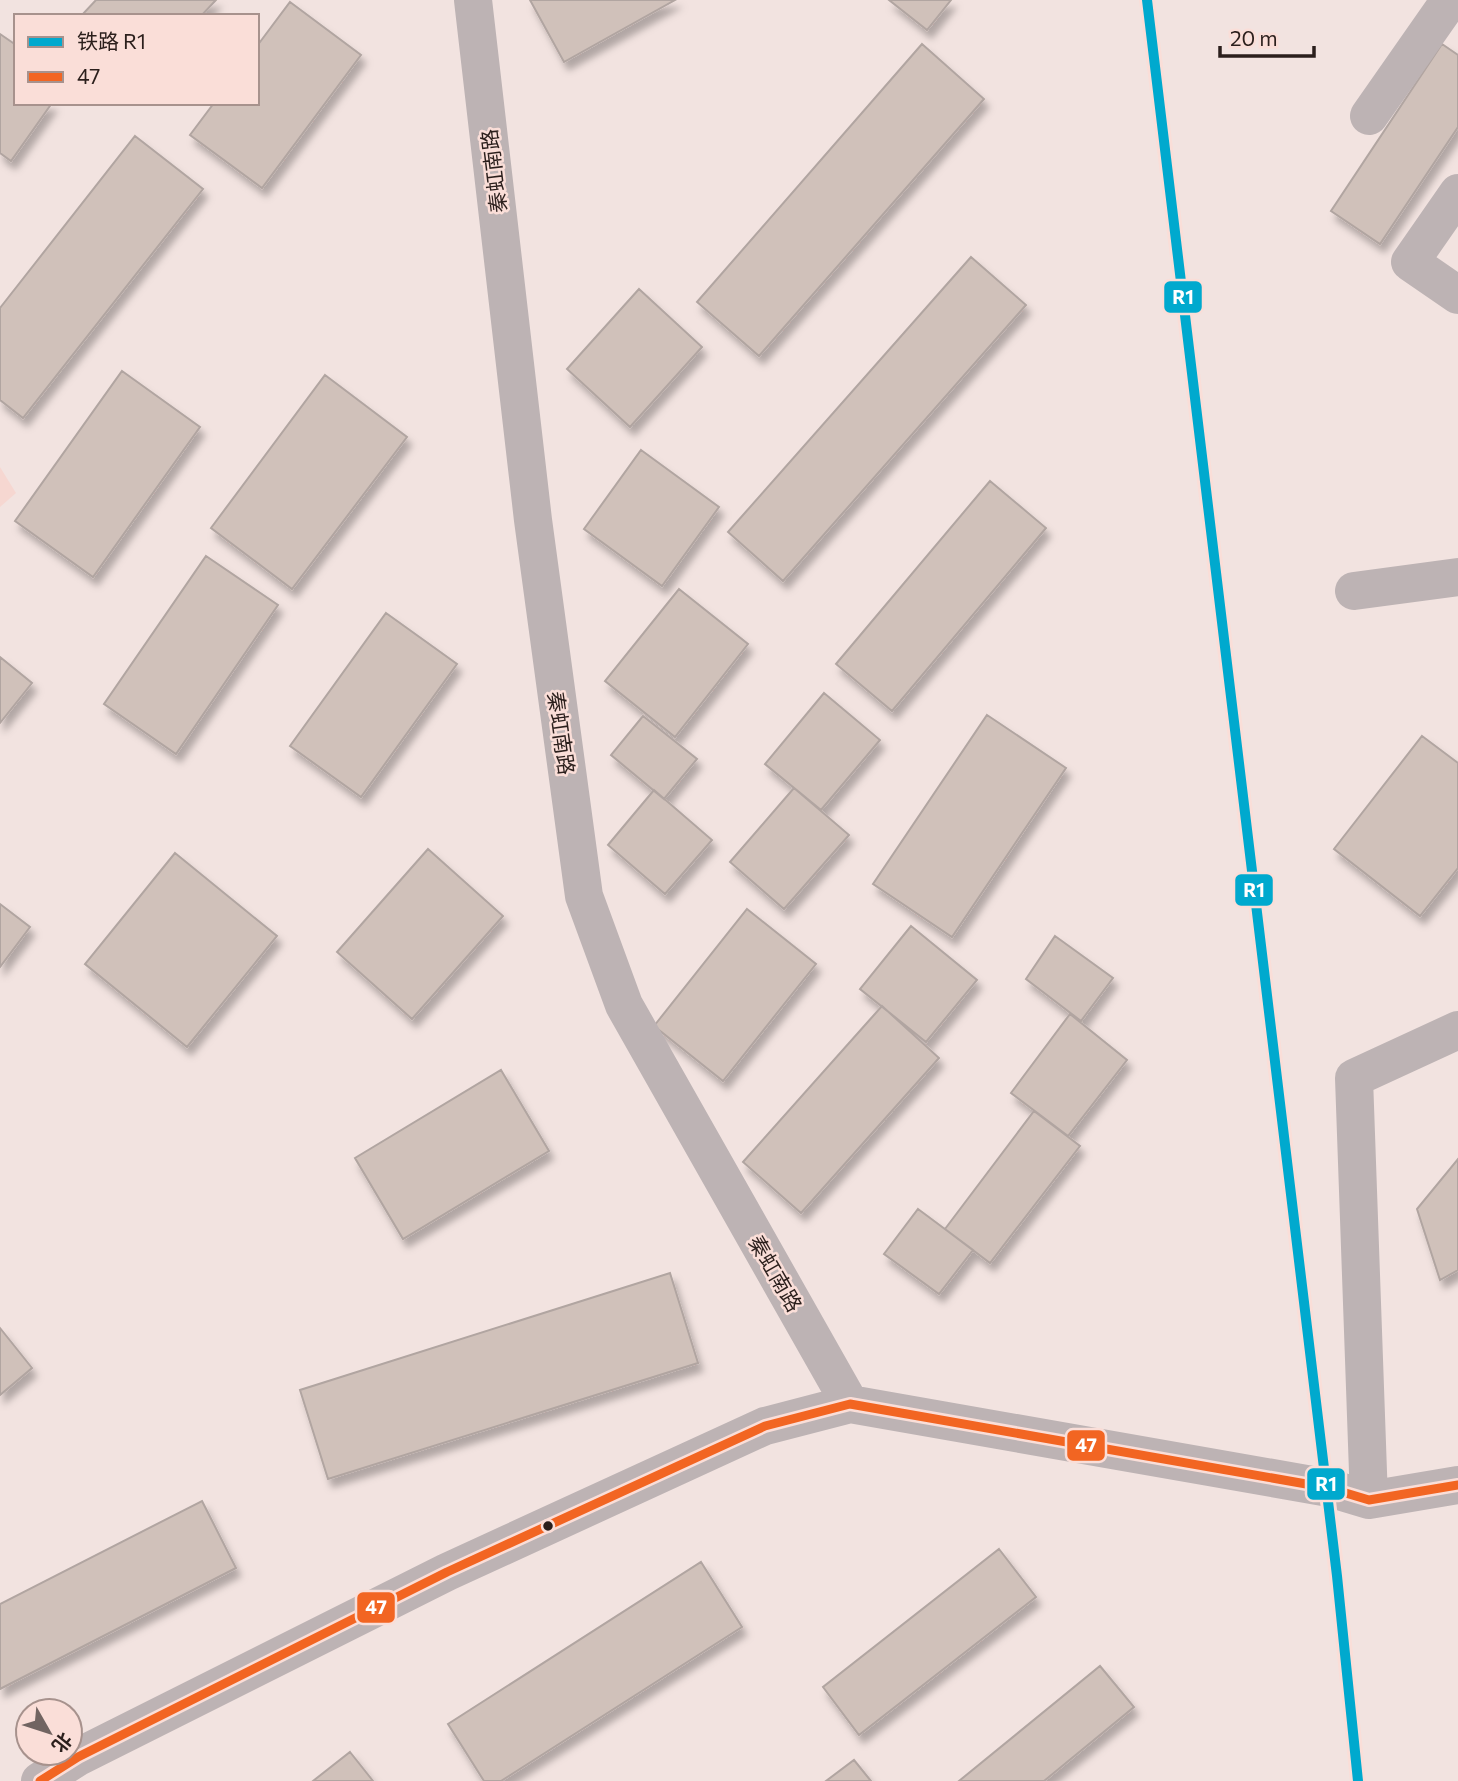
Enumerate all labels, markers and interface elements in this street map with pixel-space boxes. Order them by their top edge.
legend [14,14,259,105]
scale bar [1220,14,1314,58]
text: 20 m [1230,25,1278,50]
text: 铁路 R1 [77,28,146,53]
text: 47 [77,63,100,88]
street label: 秦虹南路 [475,128,511,214]
line badge: R1 [1163,280,1203,314]
text: R1 [1172,285,1194,308]
street label: 秦虹南路 [544,690,580,776]
line badge: R1 [1234,873,1274,907]
text: R1 [1243,878,1265,901]
street label: 秦虹南路 [744,1230,808,1316]
line badge: 47 [1066,1429,1106,1462]
text: 47 [1075,1433,1097,1456]
line badge: R1 [1306,1467,1346,1501]
text: R1 [1315,1472,1337,1495]
unlabelled marker [541,1519,555,1533]
line badge: 47 [356,1591,396,1624]
text: 47 [365,1595,387,1618]
north arrow [14,1697,84,1767]
text: 北 [48,1728,78,1758]

